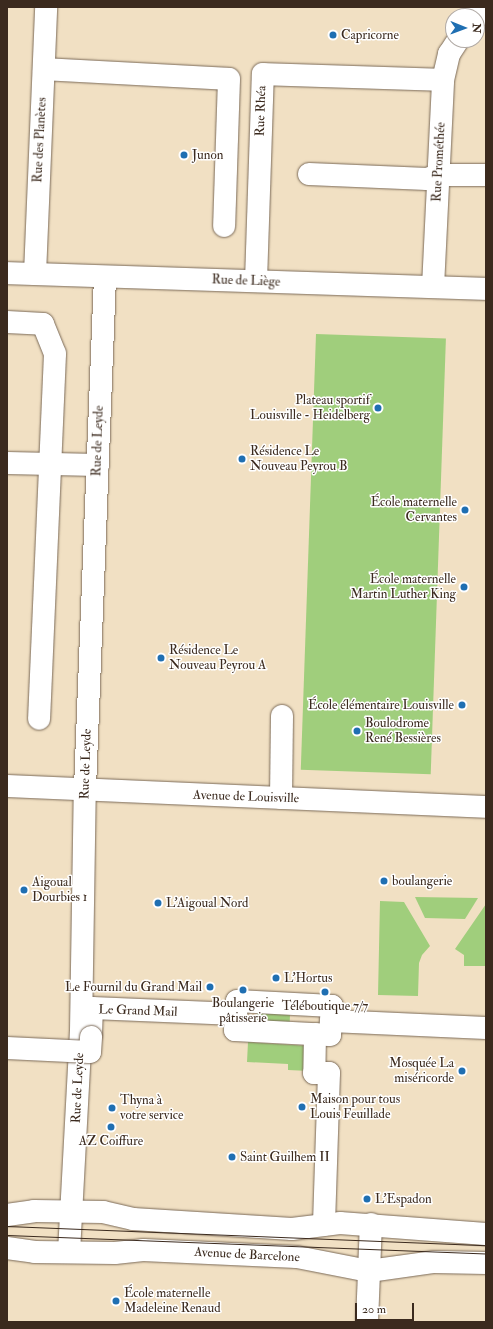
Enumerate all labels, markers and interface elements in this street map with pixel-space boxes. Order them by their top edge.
north arrow [445,8,485,48]
text: N [470,23,483,33]
place label: Capricorne [341,27,399,43]
marker: Capricorne [328,30,338,40]
street label: Rue Rhéa [252,85,270,137]
street label: Rue des Planètes [30,97,50,183]
street label: Rue Prométhée [429,122,449,202]
place label: Junon [192,147,223,163]
marker: Junon [179,150,189,160]
street label: Rue de Liège [211,272,281,290]
place label: Plateau sportif Louisville - Heidelberg [250,393,370,424]
marker: Plateau sportif Louisville - Heidelberg [373,403,383,413]
street label: Rue de Leyde [89,405,107,477]
place label: Résidence Le Nouveau Peyrou B [250,444,348,475]
marker: Résidence Le Nouveau Peyrou B [237,454,247,464]
place label: École maternelle Cervantes [371,495,457,526]
marker: École maternelle Cervantes [460,505,470,515]
place label: École maternelle Martin Luther King [350,572,456,603]
marker: École maternelle Martin Luther King [459,582,469,592]
place label: Résidence Le Nouveau Peyrou A [169,643,266,674]
marker: Résidence Le Nouveau Peyrou A [156,653,166,663]
place label: École élémentaire Louisville [308,697,454,713]
marker: École élémentaire Louisville [457,700,467,710]
place label: Boulodrome René Bessières [365,716,441,747]
marker: Boulodrome René Bessières [352,726,362,736]
street label: Rue de Leyde [77,728,95,800]
street label: Avenue de Louisville [193,787,299,807]
place label: boulangerie [392,873,452,889]
place label: Aigoual Dourbies 1 [32,875,87,906]
marker: boulangerie [379,876,389,886]
marker: Aigoual Dourbies 1 [19,885,29,895]
place label: L'Aigoual Nord [166,895,248,911]
marker: L'Aigoual Nord [153,898,163,908]
place label: L'Hortus [284,970,333,986]
marker: L'Hortus [271,973,281,983]
place label: Le Fournil du Grand Mail [65,979,202,995]
marker: Le Fournil du Grand Mail [205,982,215,992]
marker: Boulangerie pâtisserie [238,985,248,995]
marker: Téléboutique 7/7 [320,987,330,997]
place label: Boulangerie pâtisserie [212,996,274,1027]
place label: Téléboutique 7/7 [282,998,368,1014]
street label: Le Grand Mail [98,1002,178,1020]
street label: Rue de Leyde [68,1052,88,1124]
place label: Mosquée La miséricorde [389,1056,454,1087]
marker: Mosquée La miséricorde [457,1066,467,1076]
place label: Maison pour tous Louis Feuillade [310,1092,400,1123]
place label: Thyna à votre service [120,1093,183,1124]
marker: Maison pour tous Louis Feuillade [297,1102,307,1112]
marker: Thyna à votre service [107,1103,117,1113]
marker: AZ Coiffure [106,1122,116,1132]
place label: AZ Coiffure [79,1133,143,1149]
place label: Saint Guilhem II [240,1149,330,1165]
marker: Saint Guilhem II [227,1152,237,1162]
place label: L'Espadon [375,1191,432,1207]
marker: L'Espadon [362,1194,372,1204]
street label: Avenue de Barcelone [194,1244,300,1266]
place label: École maternelle Madeleine Renaud [124,1286,221,1317]
scale bar [357,1295,416,1321]
marker: École maternelle Madeleine Renaud [111,1296,121,1306]
text: 20 m [362,1302,386,1317]

